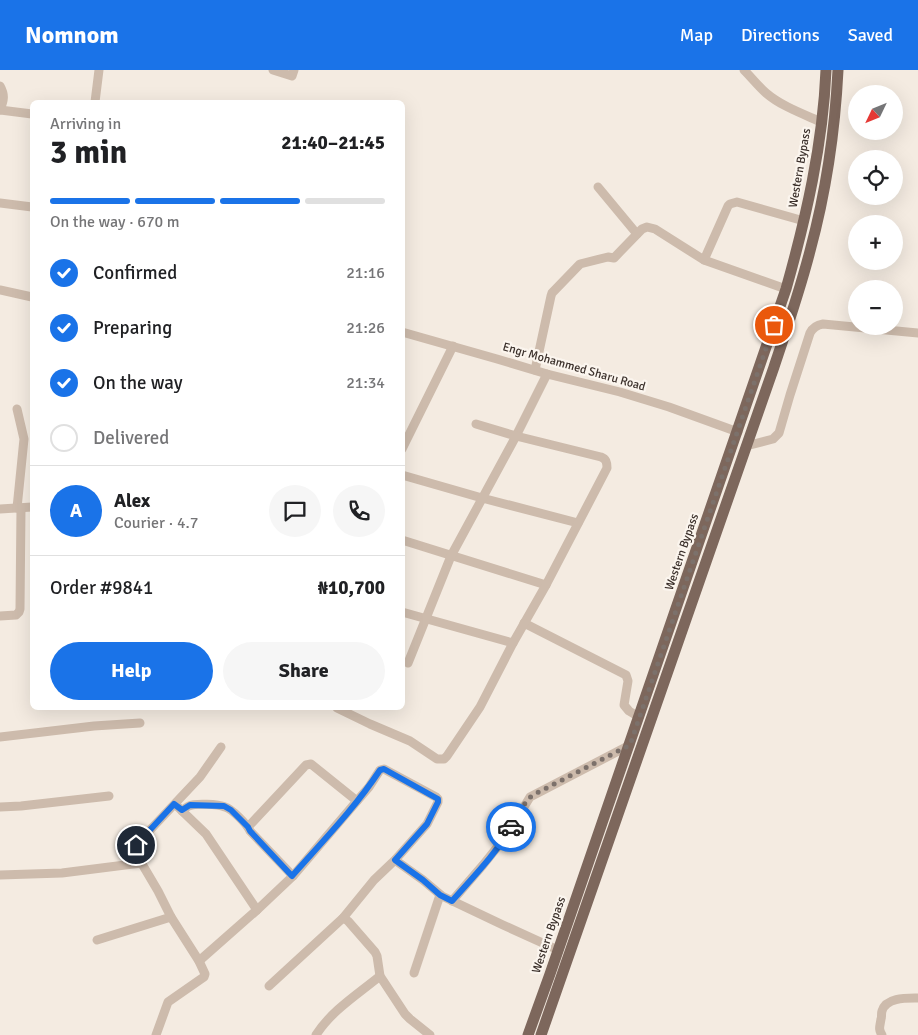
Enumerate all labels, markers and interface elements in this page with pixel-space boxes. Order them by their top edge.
text: Nomnom [25,20,119,50]
text: Map [680,24,713,46]
text: Directions [741,24,820,46]
text: Saved [848,24,893,46]
north arrow [848,85,902,140]
map controls [848,85,903,335]
text: Arriving in [50,114,121,134]
street label: Western Bypass [786,127,814,209]
text: 21:40–21:45 [281,131,385,155]
text: 3 min [50,133,127,172]
button: locate [848,150,903,205]
text: On the way · 670 m [50,212,180,232]
button: + [848,215,903,270]
icon: check [50,259,78,287]
text: Confirmed [93,261,177,285]
text: 21:16 [346,263,385,283]
button: − [848,280,903,335]
pin [753,304,795,346]
icon: bag [760,311,788,339]
icon: check [50,314,78,342]
text: Preparing [93,316,172,340]
text: 21:26 [346,318,385,338]
street label: Engr Mohammed Sharu Road [501,339,647,395]
icon: check [50,369,78,397]
text: On the way [93,371,183,395]
text: 21:34 [346,373,385,393]
text: Delivered [93,426,169,450]
button: chat [269,485,321,537]
button: phone [333,485,385,537]
text: Alex [114,489,150,513]
text: A [70,499,82,523]
street label: Western Bypass [662,512,702,592]
text: Courier · 4.7 [114,513,198,533]
text: Order #9841 [50,576,153,600]
text: ₦10,700 [318,576,385,600]
button: Help [50,642,213,700]
button: Share [223,642,385,700]
courier [486,802,536,852]
icon: car [497,813,525,841]
pin [115,824,157,866]
icon: home [122,831,150,859]
street label: Western Bypass [529,895,569,975]

